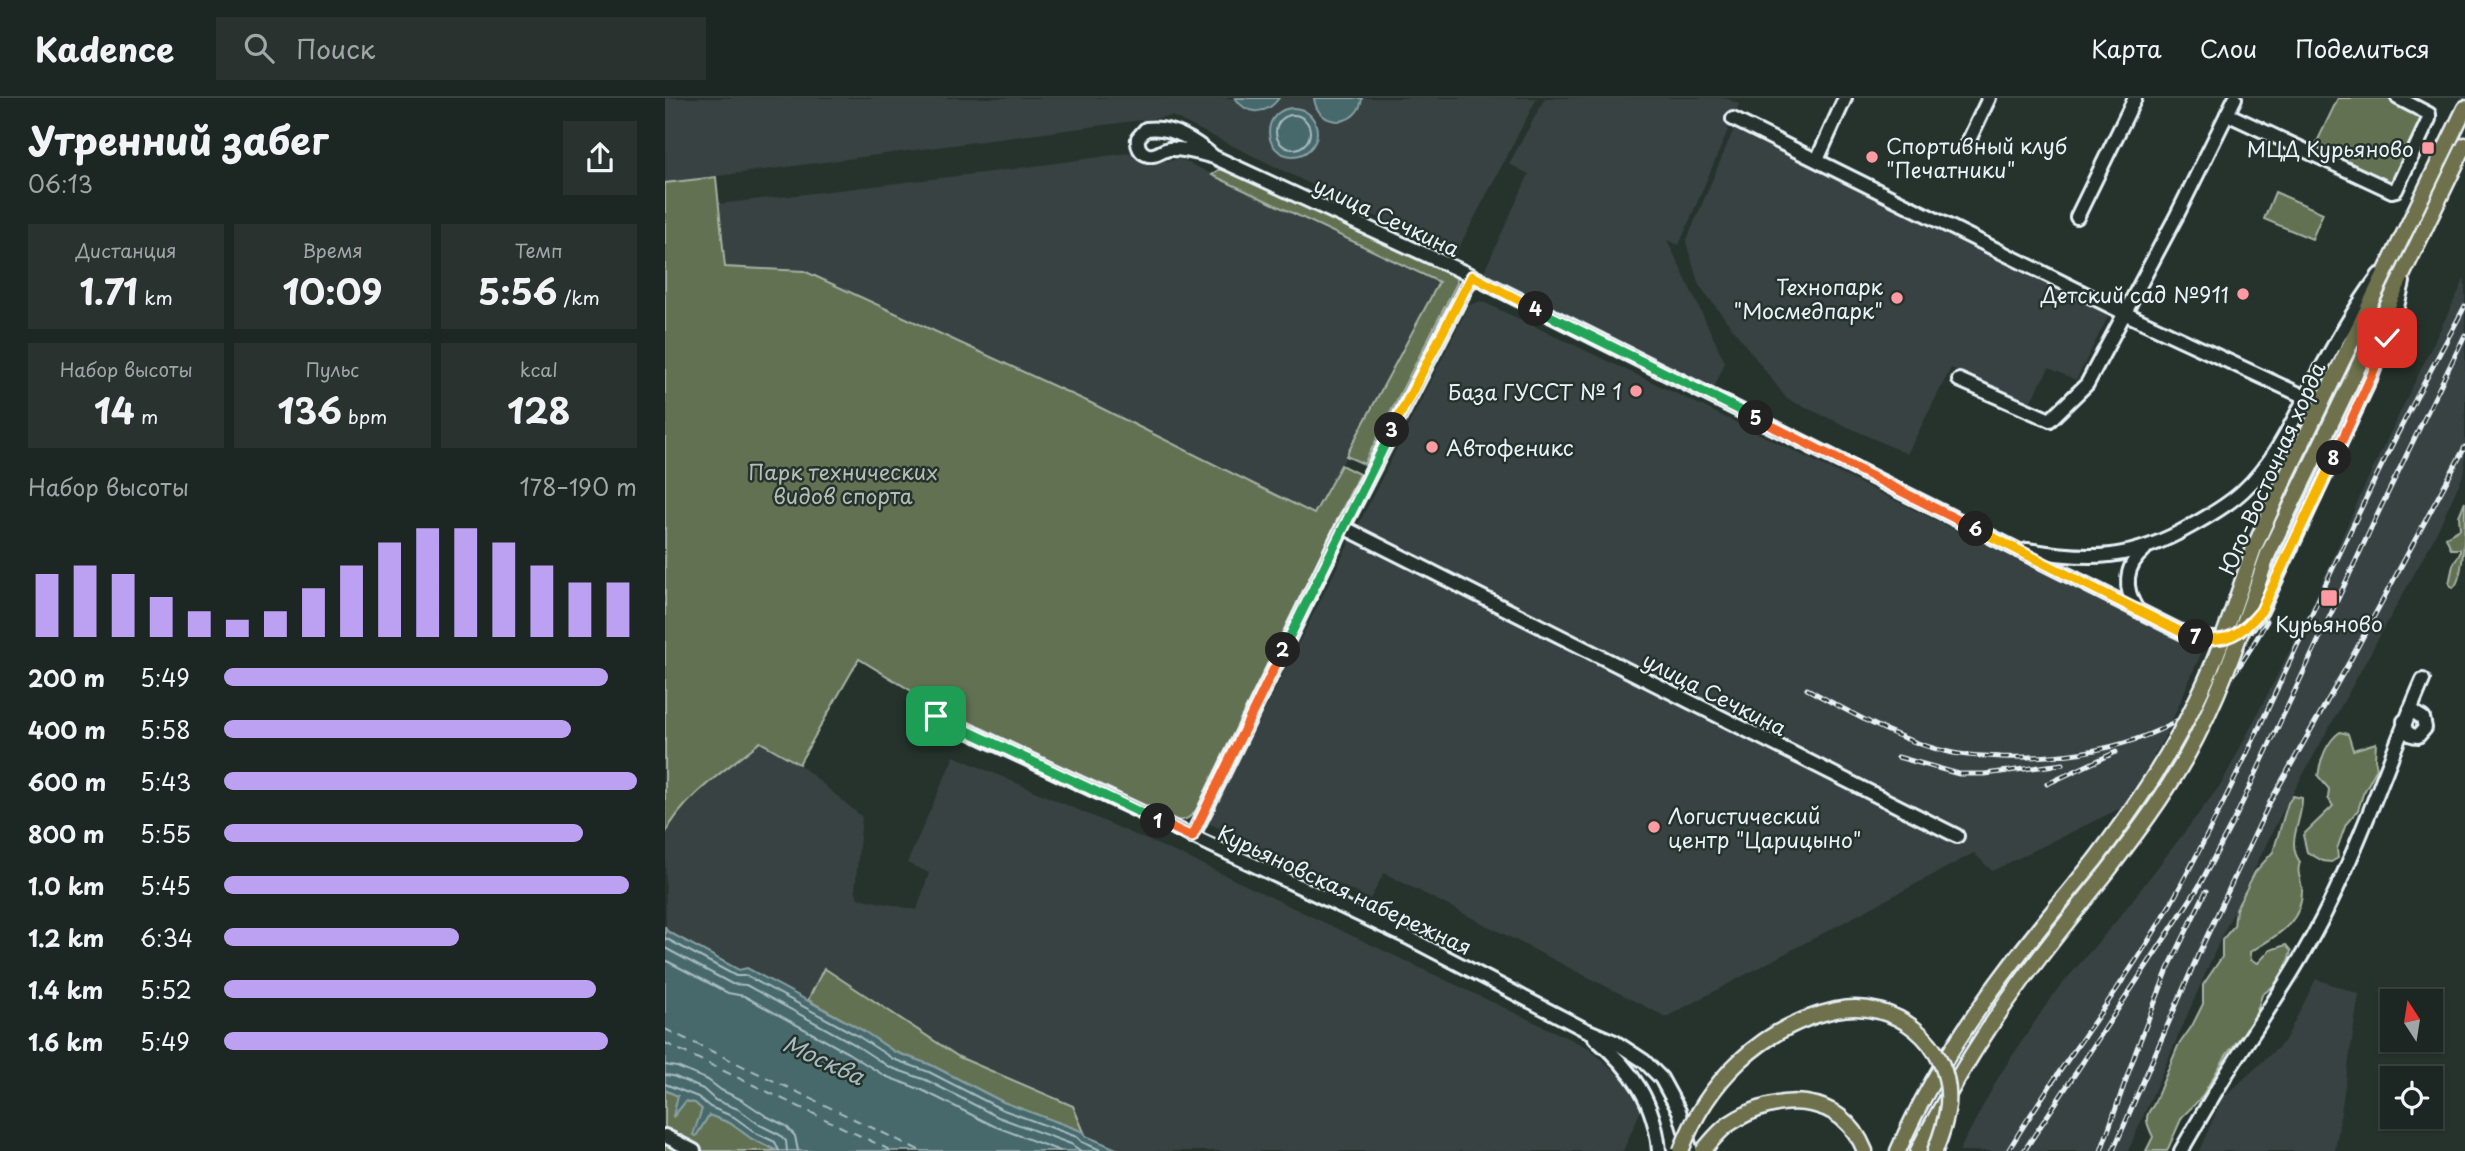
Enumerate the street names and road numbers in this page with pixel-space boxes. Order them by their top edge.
street label: улица Сечкина [1309,168,1466,264]
street label: Юго-Восточная хорда [2210,356,2332,580]
street label: улица Сечкина [1637,643,1793,743]
street label: Курьяновская набережная [1213,816,1477,962]

